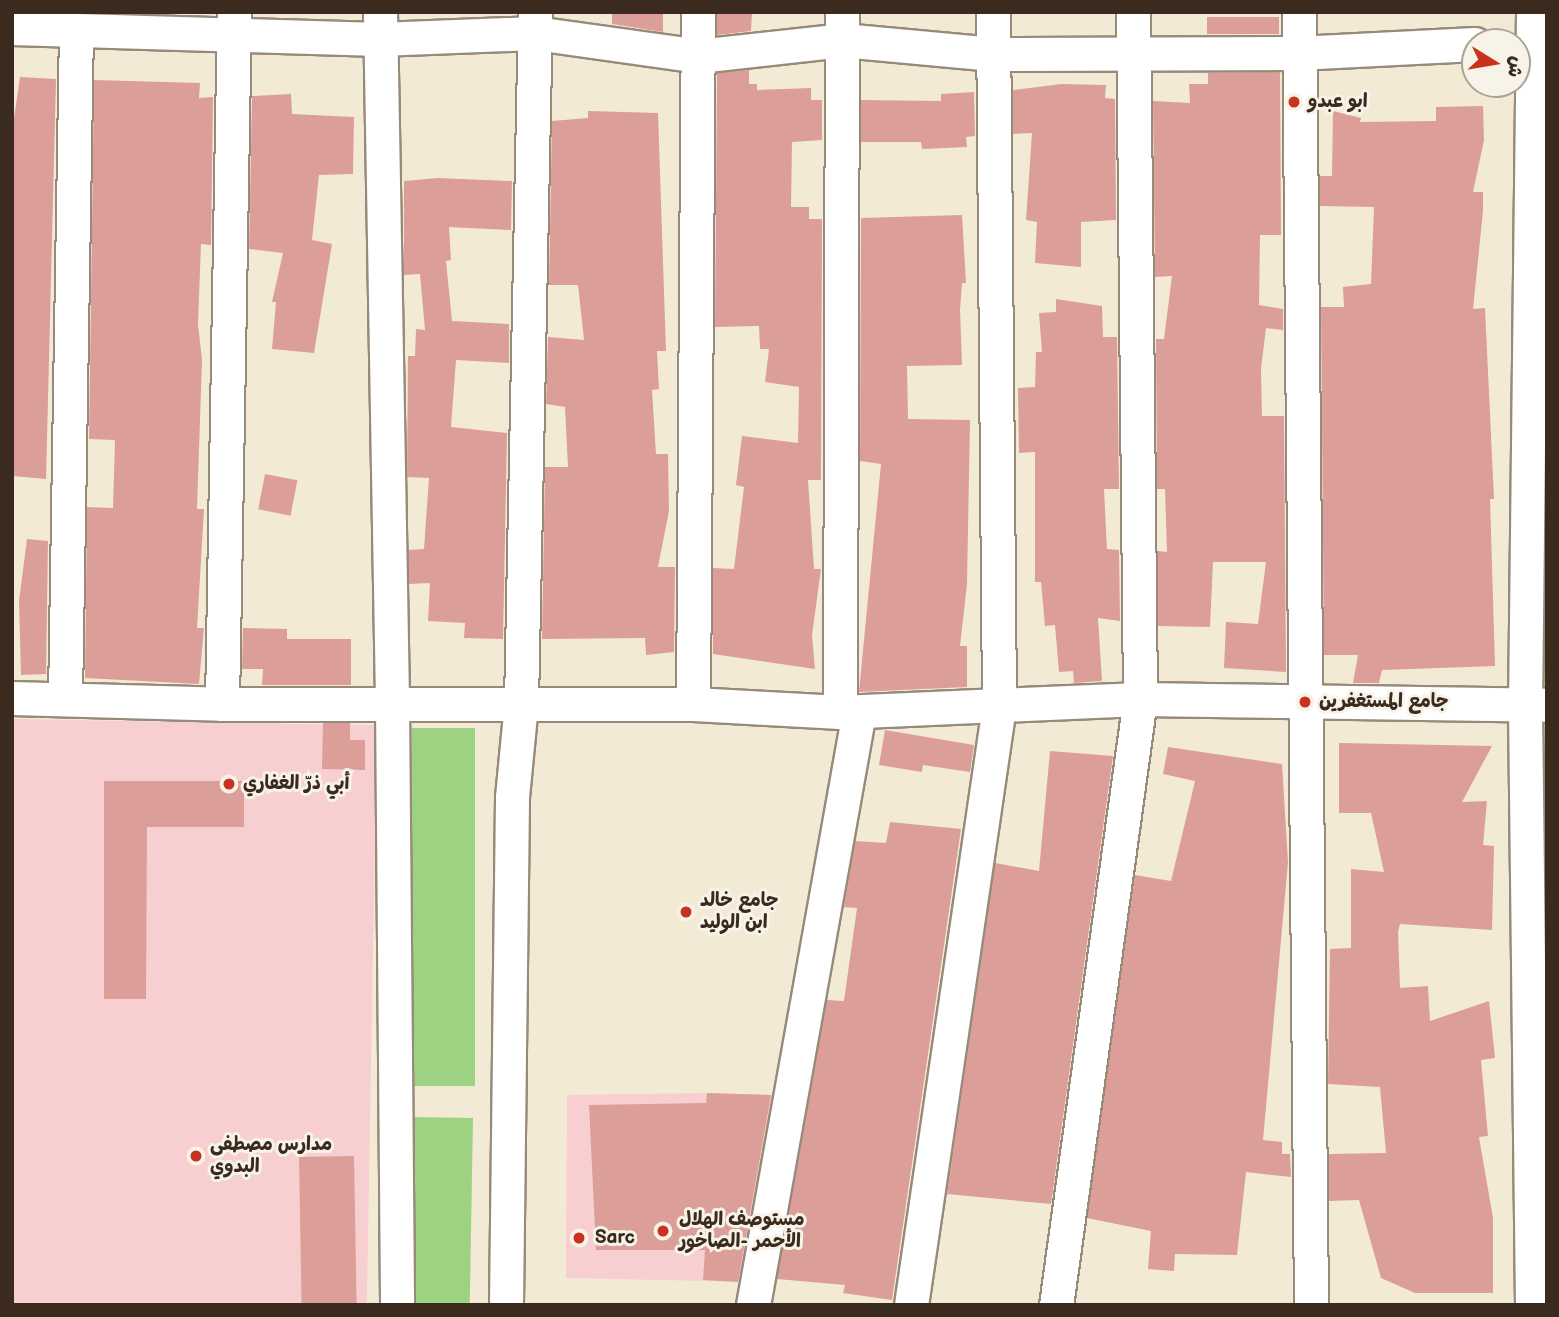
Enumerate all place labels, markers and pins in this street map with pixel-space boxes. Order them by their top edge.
place label: ابو عبدو [1308,91,1368,113]
marker: ابو عبدو [1286,94,1302,110]
place label: جامع المستغفرين [1319,691,1449,713]
marker: جامع المستغفرين [1297,694,1313,710]
place label: أبي ذرّ الغفاري [243,773,349,795]
marker: أبي ذرّ الغفاري [221,776,237,792]
place label: جامع خالد ابن الوليد [700,890,778,934]
marker: جامع خالد ابن الوليد [678,904,694,920]
place label: مدارس مصطفى البدوي [210,1134,332,1178]
marker: مدارس مصطفى البدوي [188,1148,204,1164]
place label: مستوصف الهلال الأحمر -الصاخور [679,1209,804,1253]
marker: مستوصف الهلال الأحمر -الصاخور [653,1221,673,1241]
place label: Sarc [595,1227,635,1249]
marker: Sarc [569,1228,589,1248]

